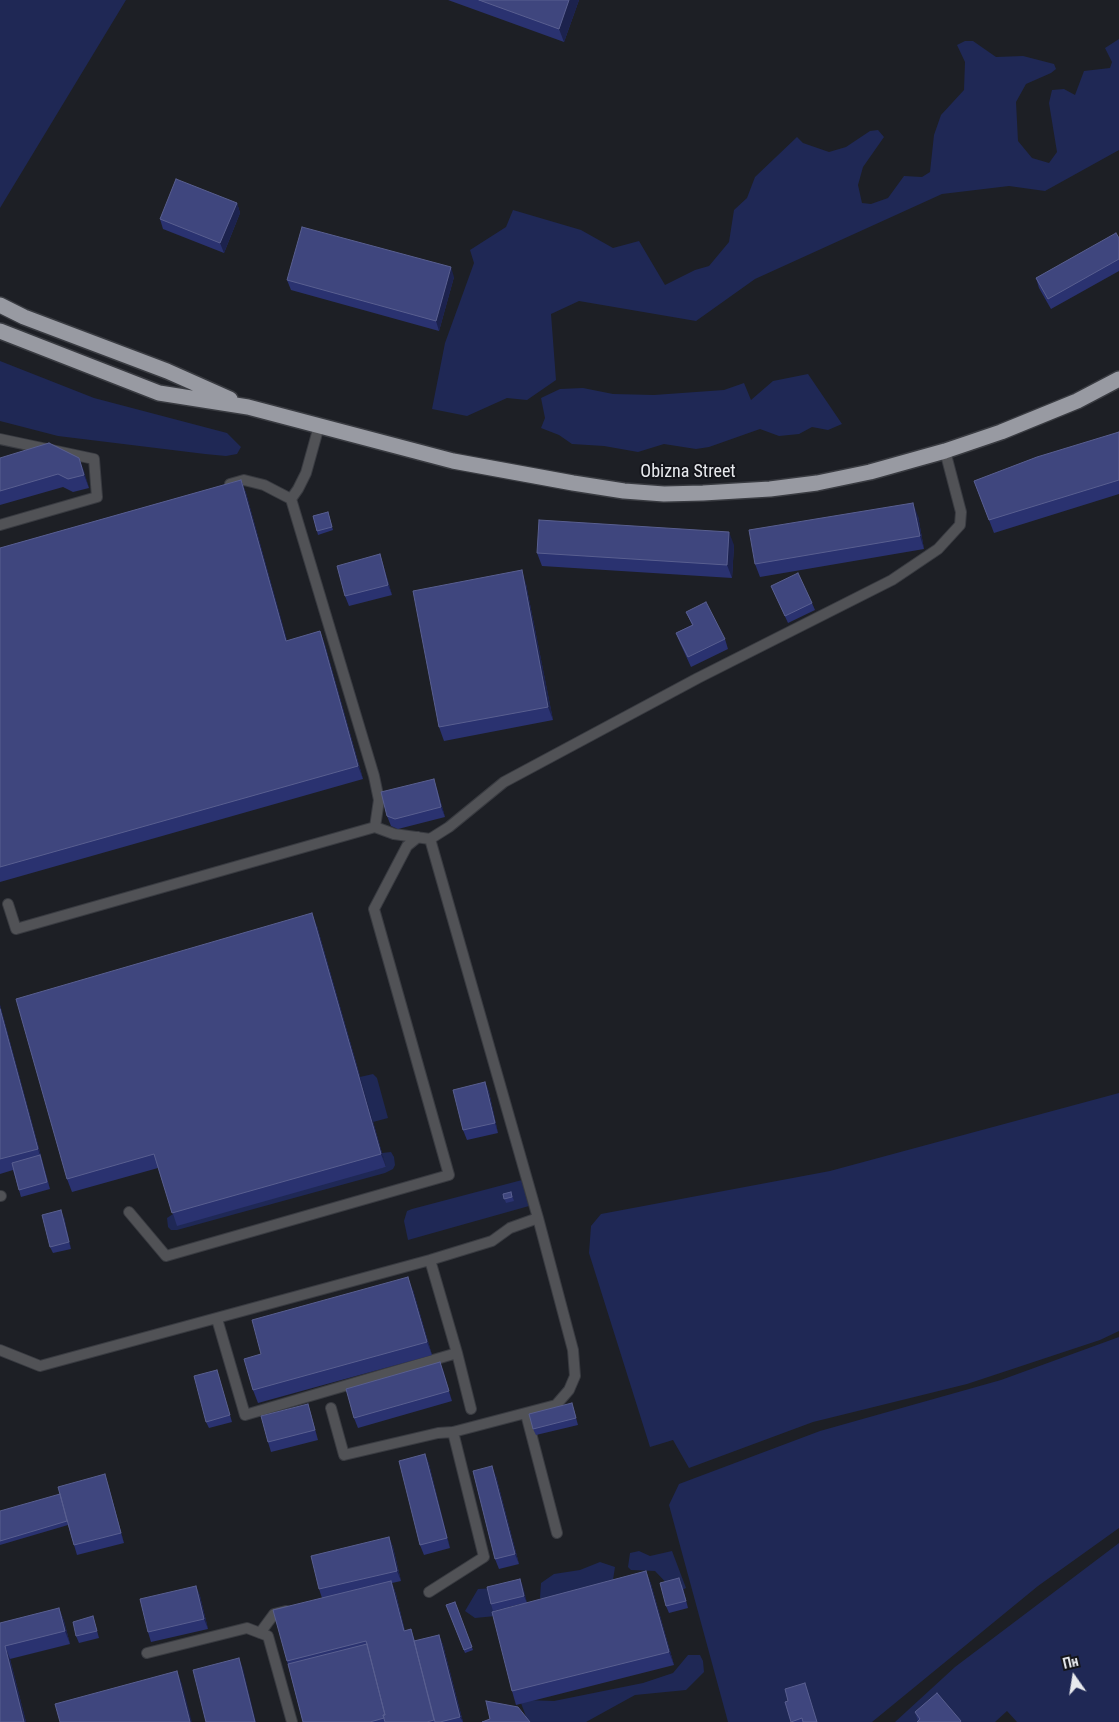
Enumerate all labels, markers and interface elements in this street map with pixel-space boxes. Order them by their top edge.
street label: Obizna Street [640,461,736,483]
north arrow [1049,1652,1099,1702]
text: Пн [1061,1653,1080,1672]

